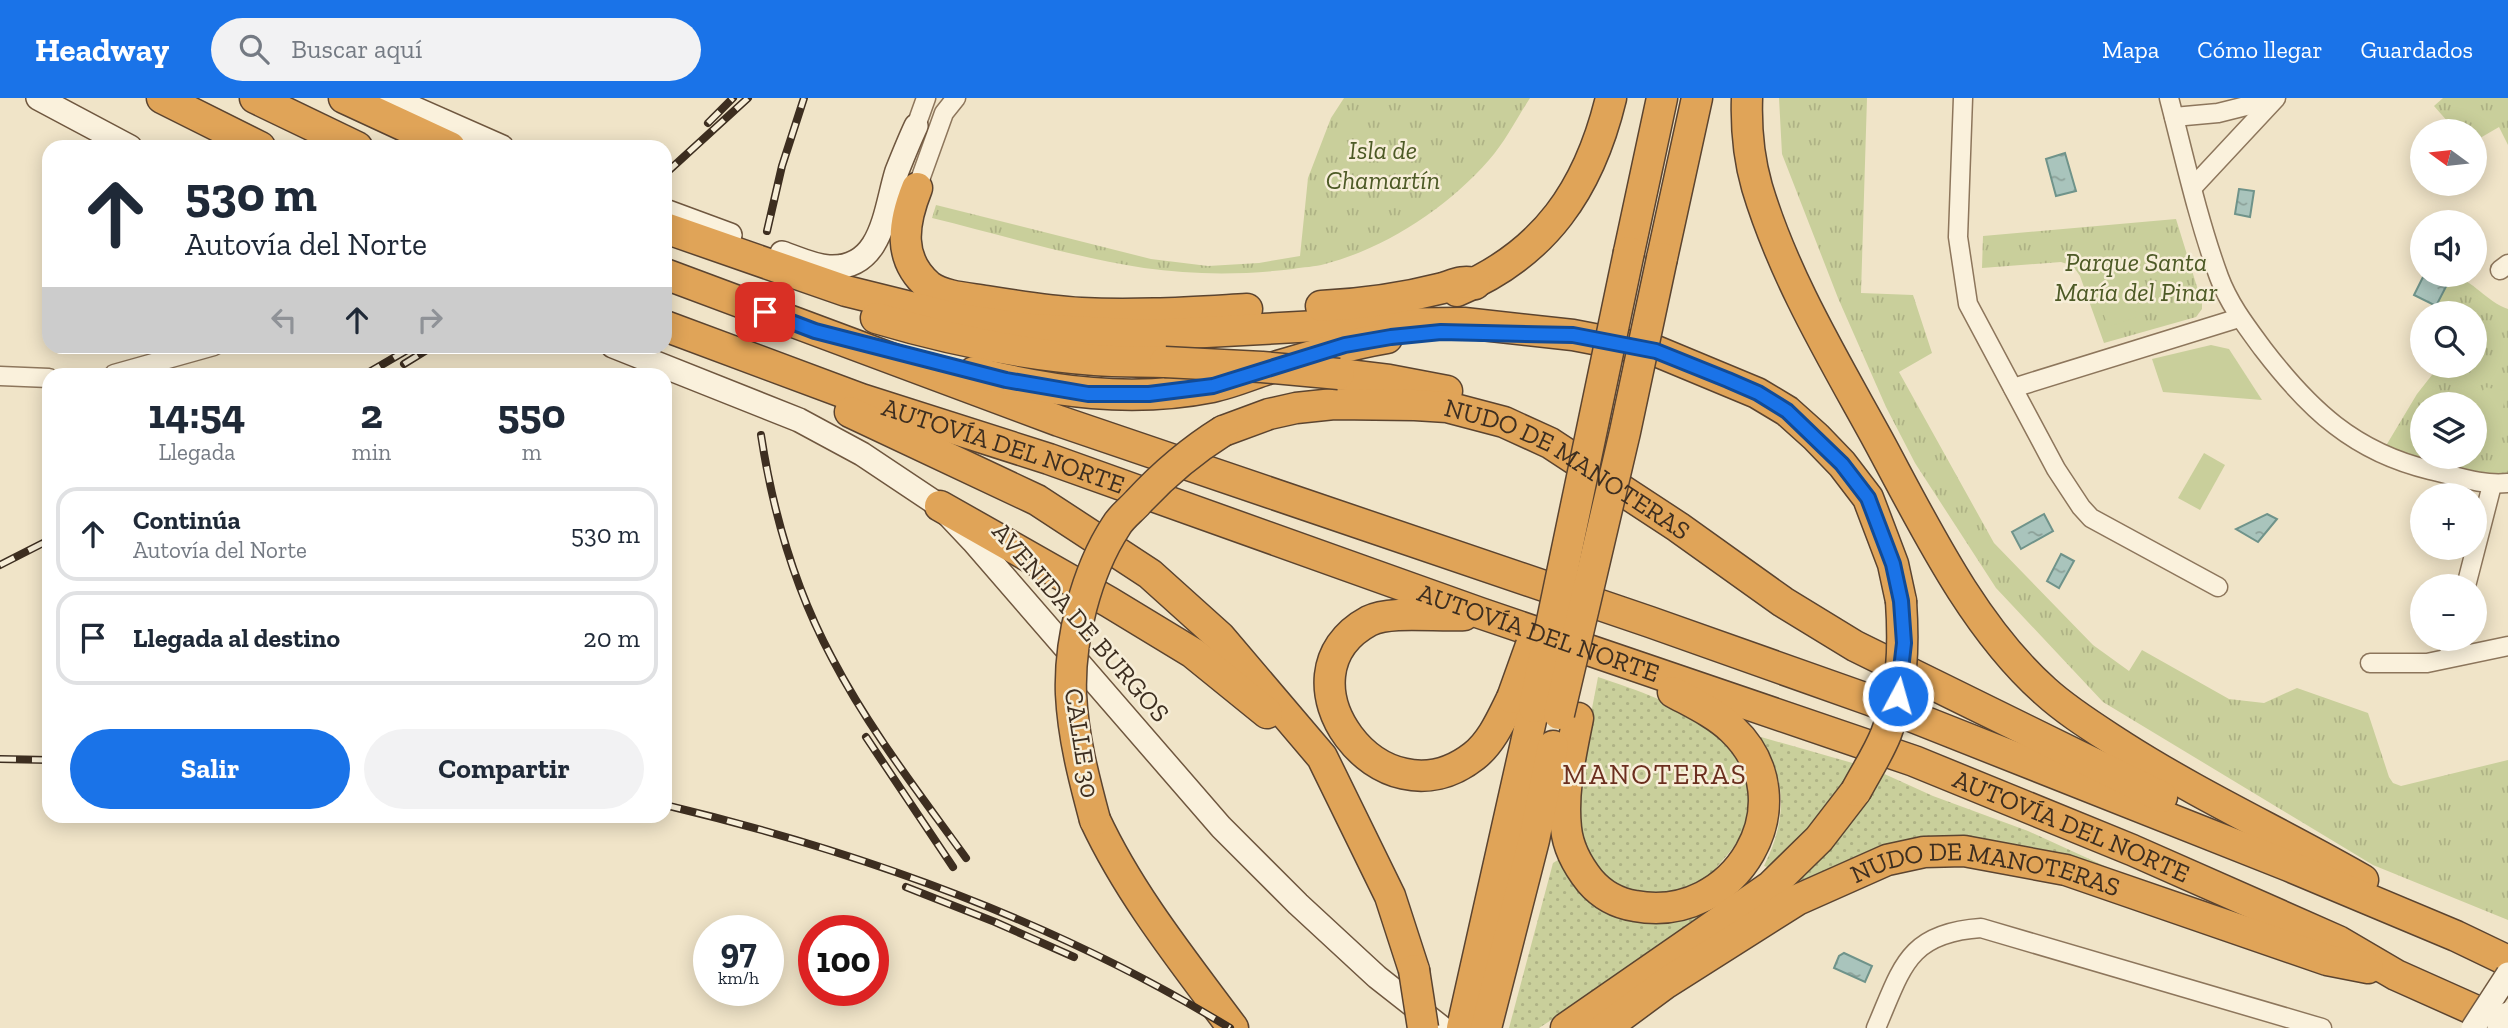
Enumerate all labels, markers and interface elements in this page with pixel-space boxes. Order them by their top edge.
search box [211,18,701,81]
text: Headway [35,30,169,69]
icon: search [235,30,273,68]
text: Buscar aquí [291,33,422,65]
text: Mapa [2102,35,2159,64]
text: Cómo llegar [2197,35,2323,64]
text: Guardados [2361,35,2473,64]
north arrow [2410,119,2487,196]
map controls [2410,119,2487,651]
park label: Isla de Chamartín [1326,134,1440,196]
text: 530 m [185,165,317,224]
icon: ahead [70,168,161,259]
button: sound [2410,210,2487,287]
text: Autovía del Norte [185,225,427,263]
park label: Parque Santa María del Pinar [2055,246,2217,308]
pin [735,282,795,342]
icon: arrive [746,293,784,331]
icon: left [265,301,303,339]
icon: ahead [338,301,376,339]
icon: right [411,301,449,339]
button: search [2410,301,2487,378]
text: 14:54 [148,388,246,439]
text: 2 [360,388,383,439]
text: 550 [498,388,566,439]
street label: AUTOVÍA DEL NORTE [878,391,1129,501]
street label: NUDO DE MANOTERAS [1441,391,1697,547]
button: layers [2410,392,2487,469]
text: Llegada [158,438,235,466]
text: min [352,438,391,466]
text: m [522,438,542,466]
button: + [2410,483,2487,560]
text: Continúa [133,504,241,536]
icon: ahead [74,515,112,553]
street label: AVENIDA DE BURGOS [986,516,1176,728]
text: 530 m [571,518,640,550]
text: Autovía del Norte [133,536,307,564]
button: − [2410,574,2487,651]
street label: AUTOVÍA DEL NORTE [1414,576,1664,689]
icon: arrive [74,619,112,657]
text: Llegada al destino [133,622,340,654]
text: 20 m [583,622,640,654]
position arrow [1861,659,1935,733]
street label: CALLE 30 [1058,686,1106,800]
button: Salir [70,729,350,809]
button: Compartir [364,729,644,809]
district label: MANOTERAS [1562,758,1748,791]
street label: AUTOVÍA DEL NORTE [1948,763,2195,889]
street label: NUDO DE MANOTERAS [1845,835,2124,903]
speed limit sign: 100 [798,915,889,1006]
text: 97 [720,930,757,972]
text: km/h [718,967,759,989]

